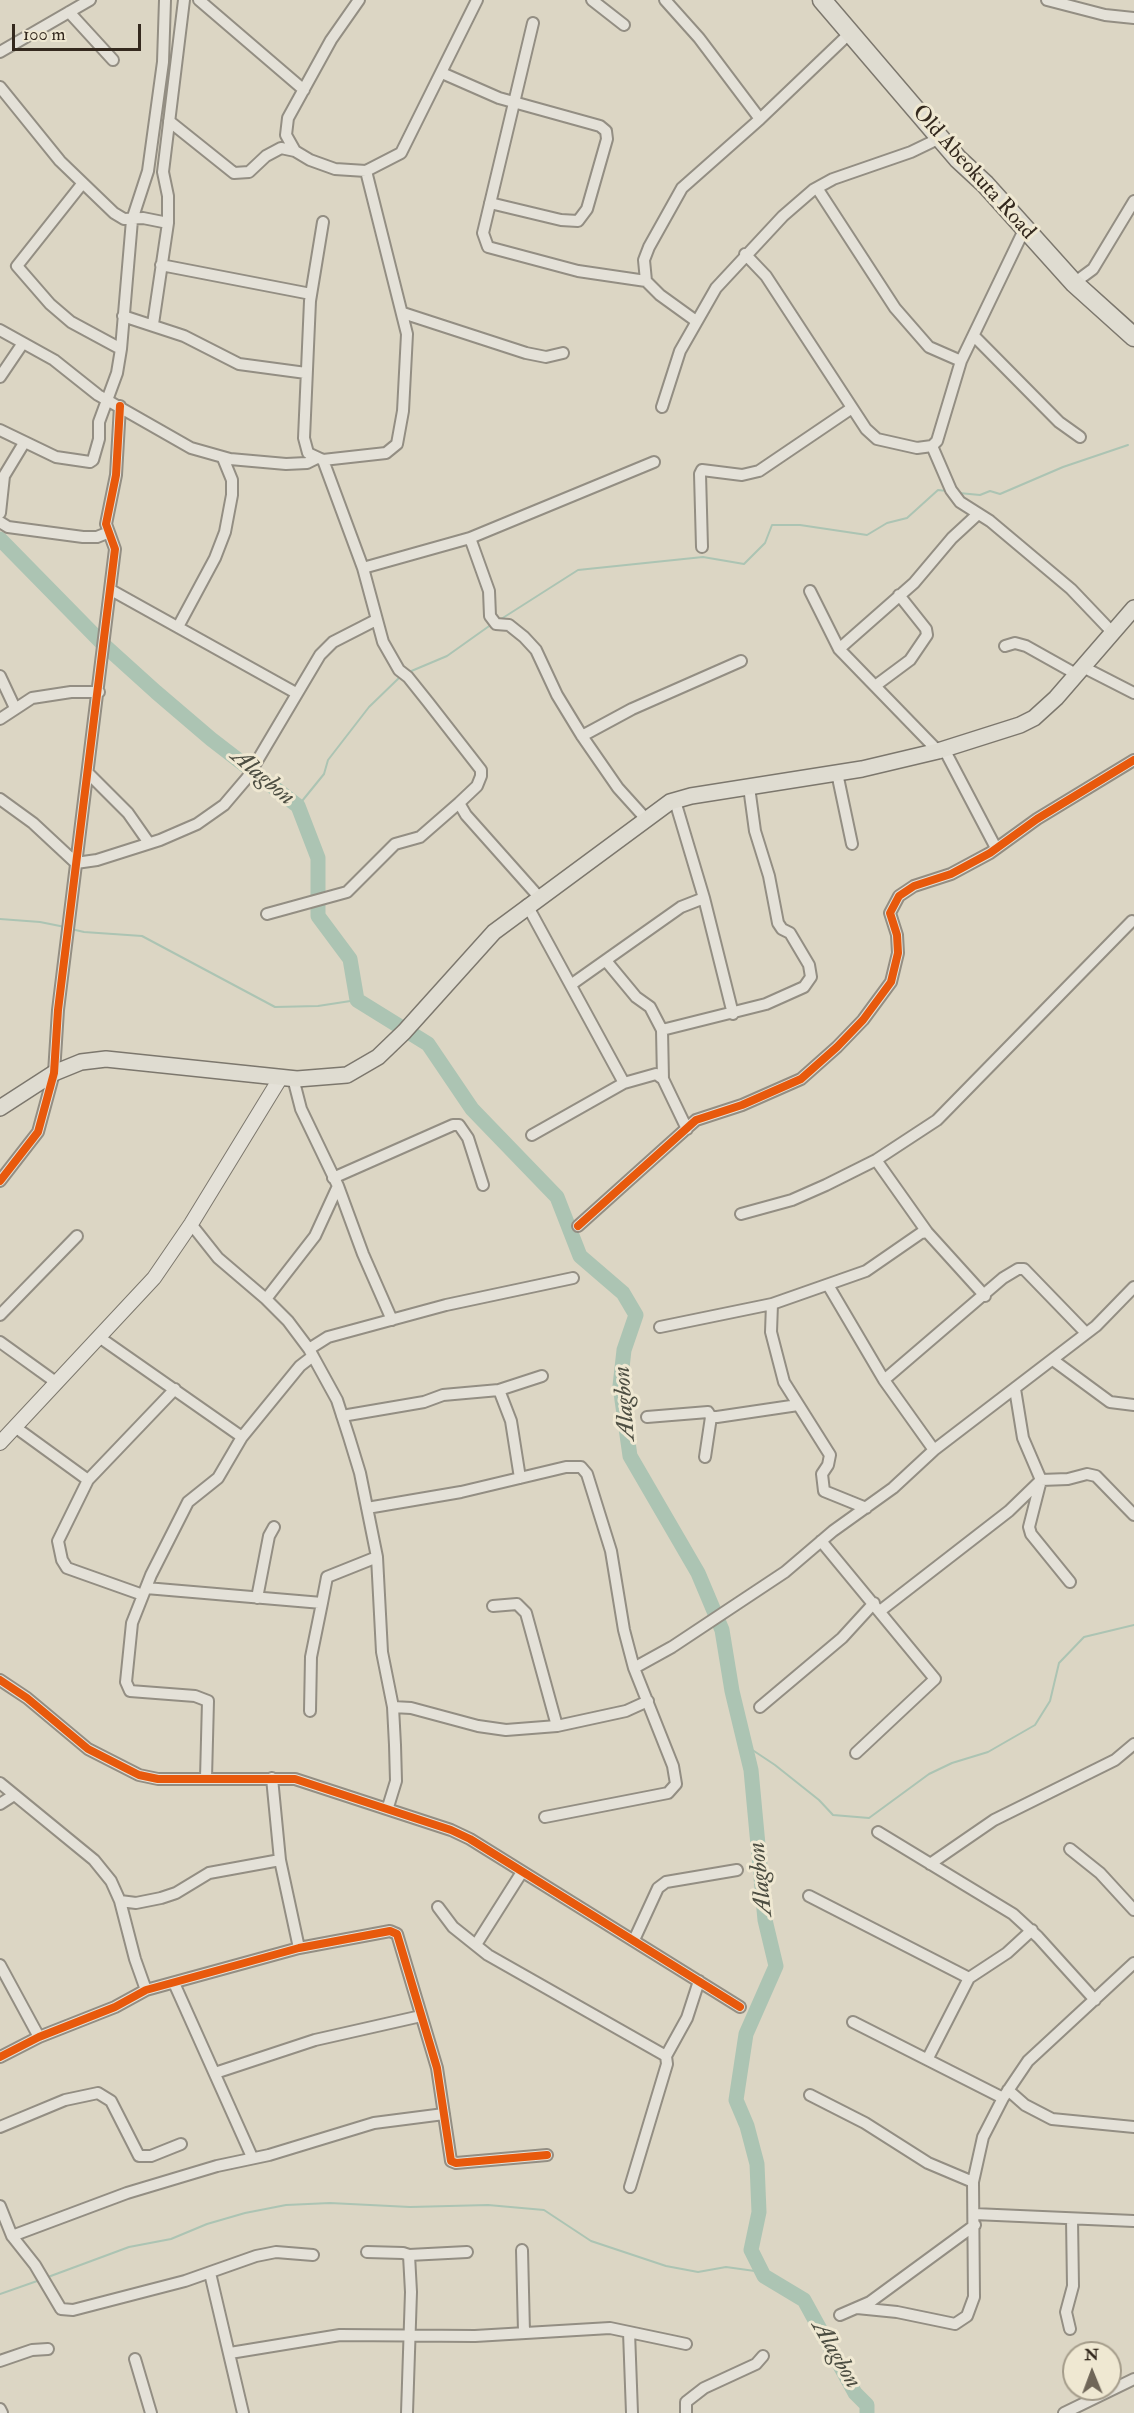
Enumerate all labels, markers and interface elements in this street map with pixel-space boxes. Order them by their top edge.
scale bar [15,12,144,50]
text: 100 m [23,23,66,46]
street label: Old Abeokuta Road [906,100,1040,246]
water label: Alagbon [224,743,300,813]
water label: Alagbon [609,1365,643,1441]
water label: Alagbon [744,1841,780,1917]
water label: Alagbon [804,2316,866,2394]
north arrow [1062,2341,1122,2401]
text: N [1084,2345,1099,2365]

